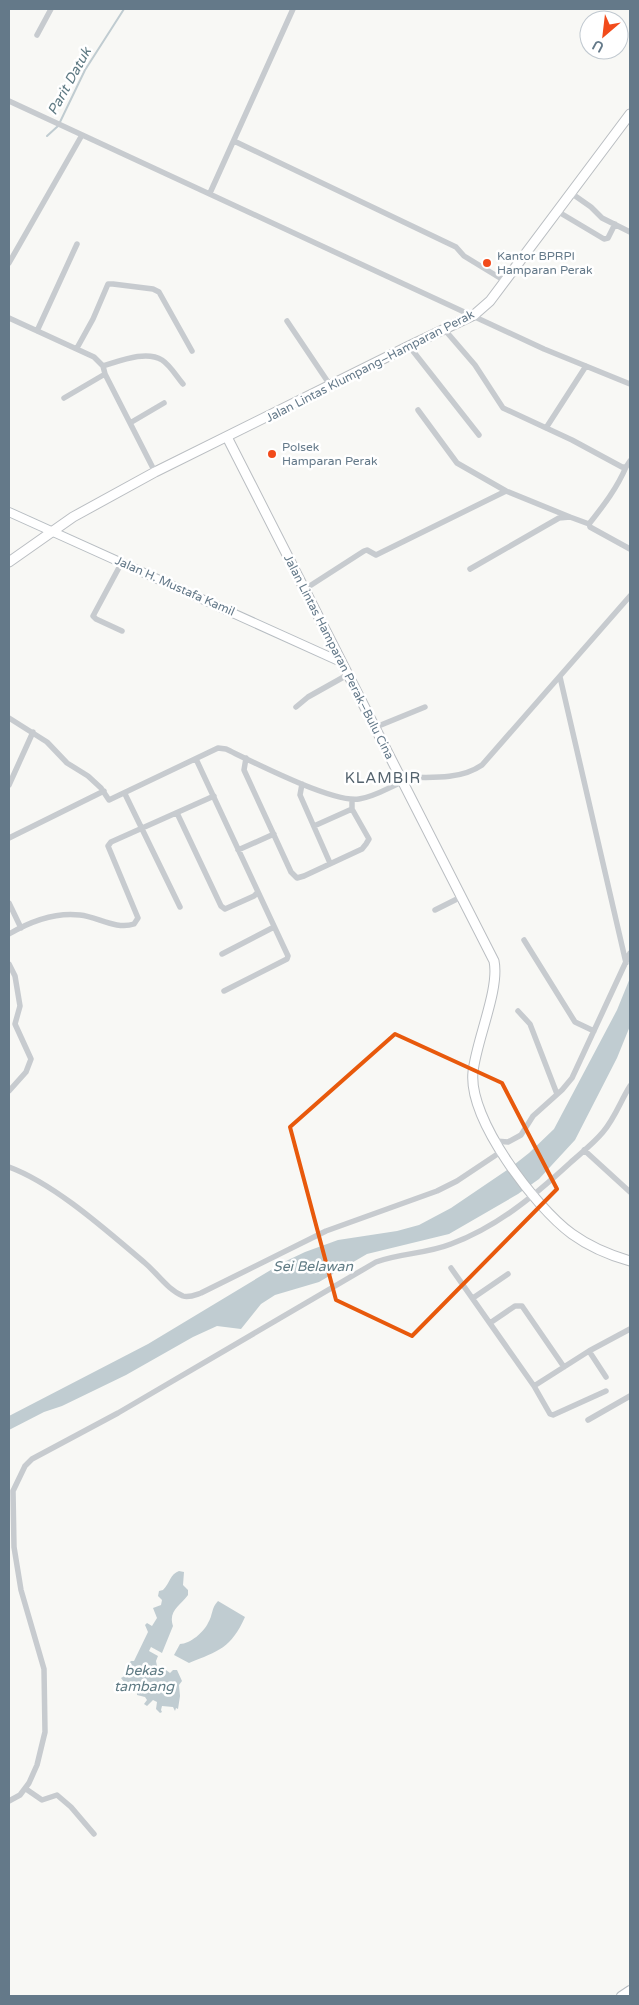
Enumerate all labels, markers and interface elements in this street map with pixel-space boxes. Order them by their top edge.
north arrow [579,10,629,60]
text: U [589,36,607,56]
water label: Parit Datuk [44,43,96,118]
place label: Kantor BPRPI Hamparan Perak [497,249,593,277]
marker: Kantor BPRPI Hamparan Perak [481,257,493,269]
street label: Jalan Lintas Klumpang–Hamparan Perak [263,307,477,425]
place label: Polsek Hamparan Perak [282,440,378,468]
marker: Polsek Hamparan Perak [266,448,278,460]
street label: Jalan Lintas Hamparan Perak–Bulu Cina [281,552,397,762]
street label: Jalan H. Mustafa Kamil [113,553,237,619]
district label: KLAMBIR [345,769,421,787]
water label: Sei Belawan [273,1258,353,1275]
water label: bekas tambang [114,1662,175,1695]

